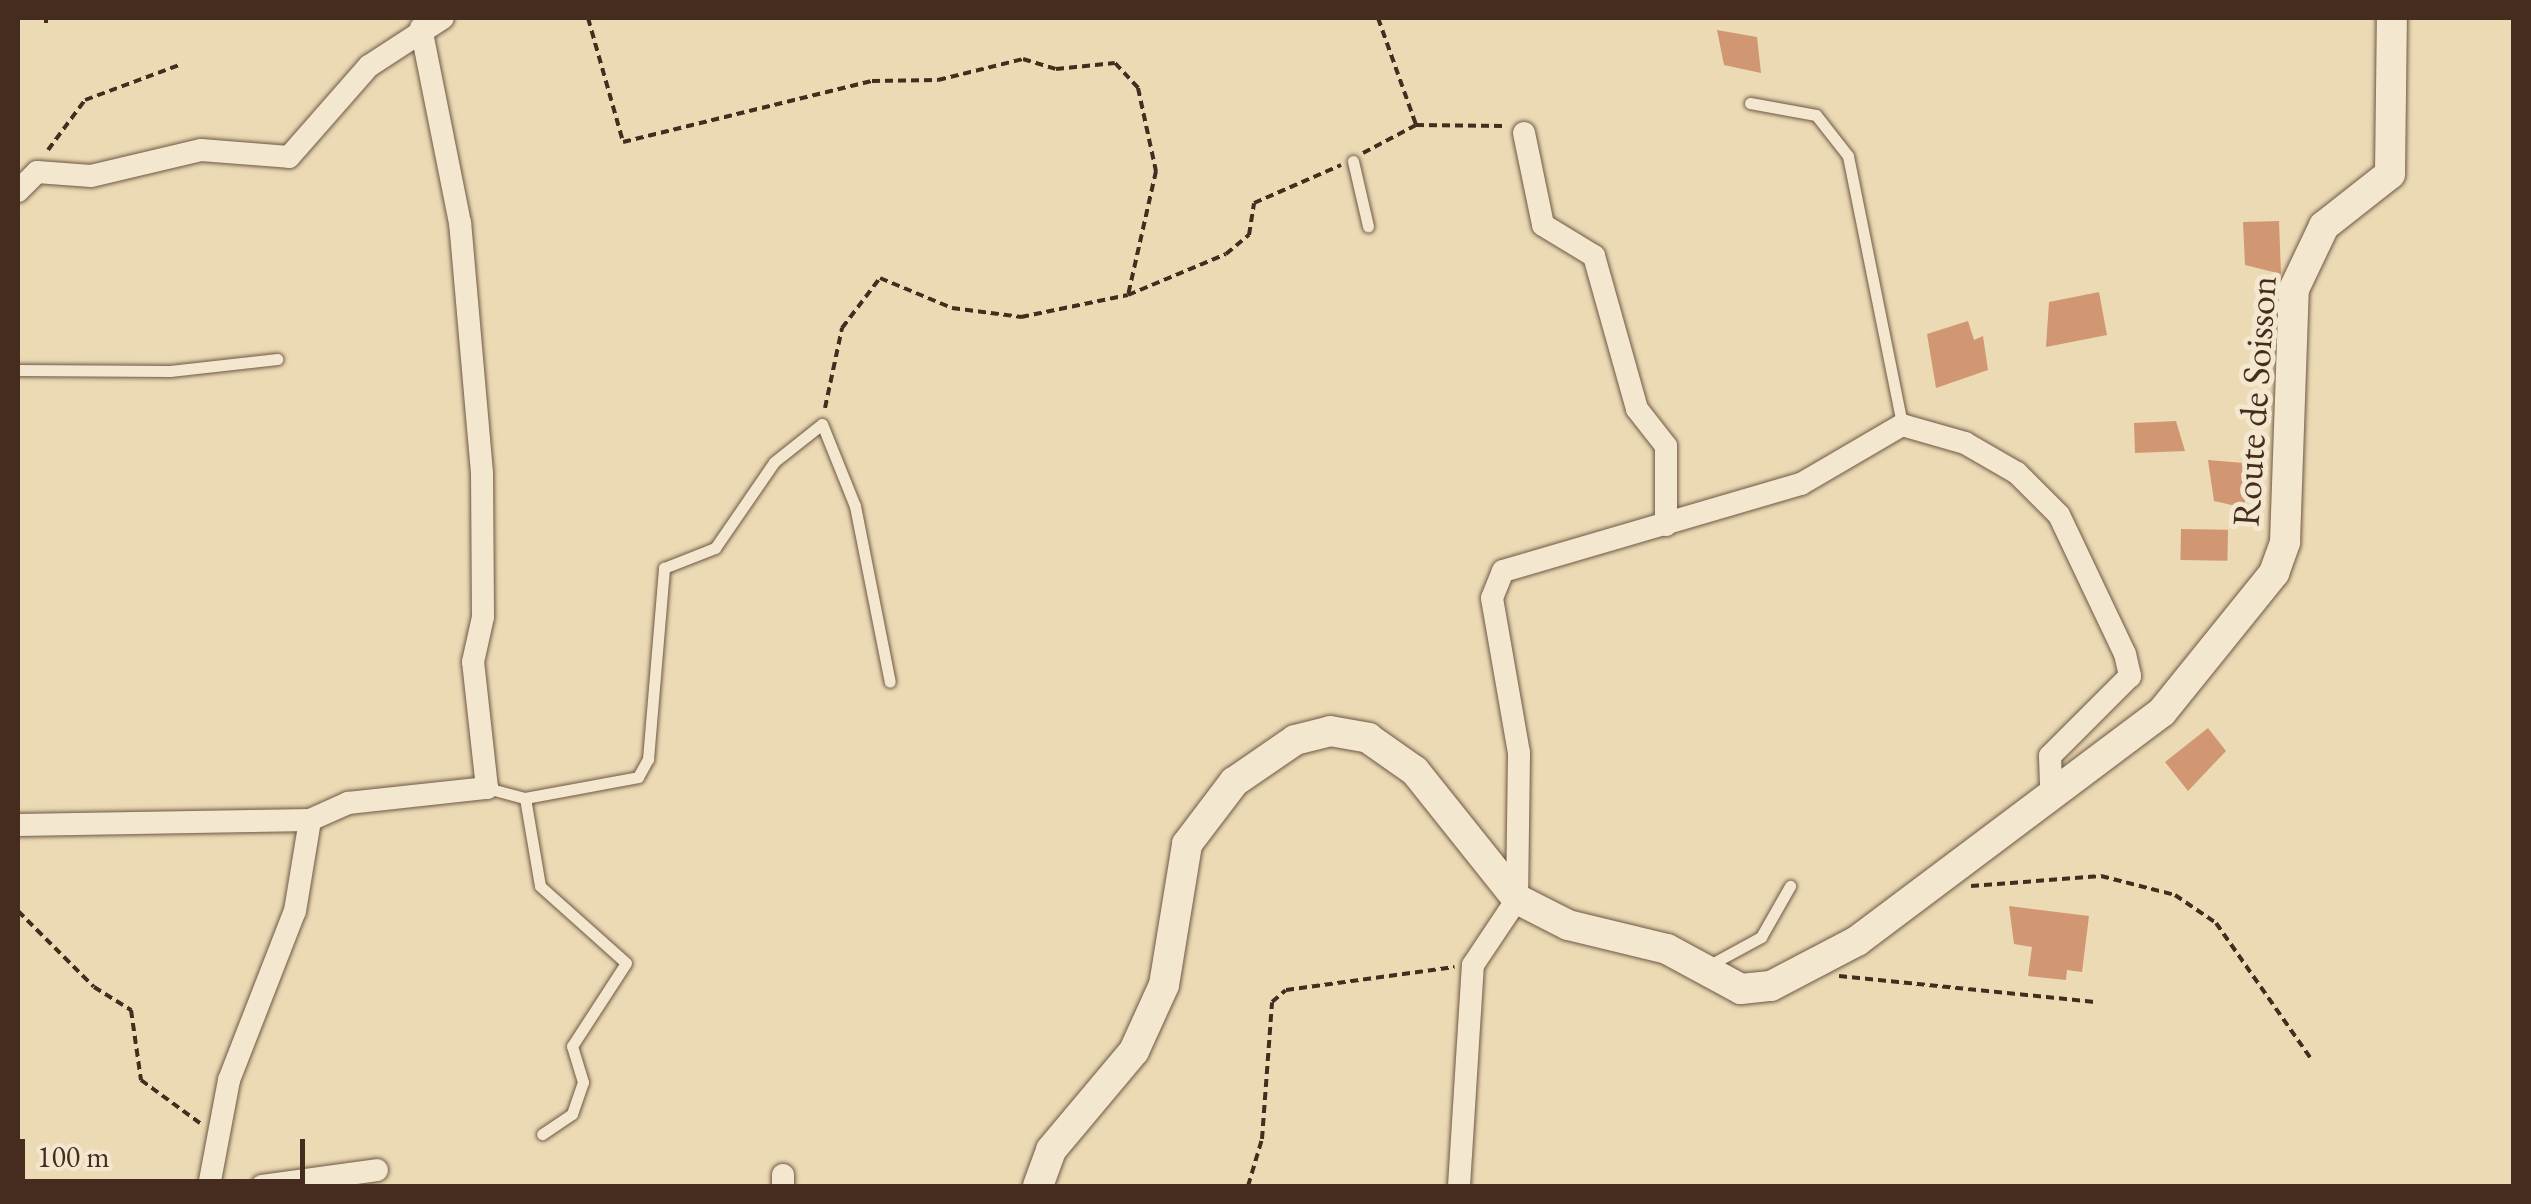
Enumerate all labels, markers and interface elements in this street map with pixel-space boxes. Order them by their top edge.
street label: Route de Soisson [2222,274,2286,528]
scale bar [25,1119,310,1181]
text: 100 m [37,1137,110,1176]

